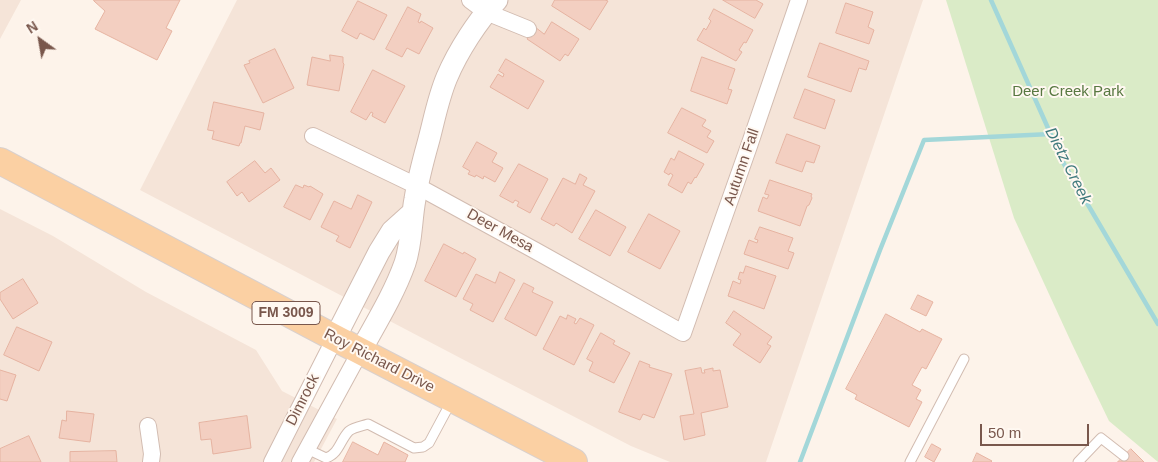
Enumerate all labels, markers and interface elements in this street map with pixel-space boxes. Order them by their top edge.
north arrow [15,15,65,65]
text: N [24,18,41,37]
park label: Deer Creek Park [1012,83,1124,101]
water label: Dietz Creek [1040,124,1096,208]
street label: Autumn Fall [720,126,764,208]
street label: Deer Mesa [464,205,536,257]
road number: FM 3009 [252,302,320,324]
street label: Roy Richard Drive [321,325,437,397]
street label: Dimrock [282,371,324,429]
scale bar [983,414,1092,446]
text: 50 m [988,424,1021,441]

